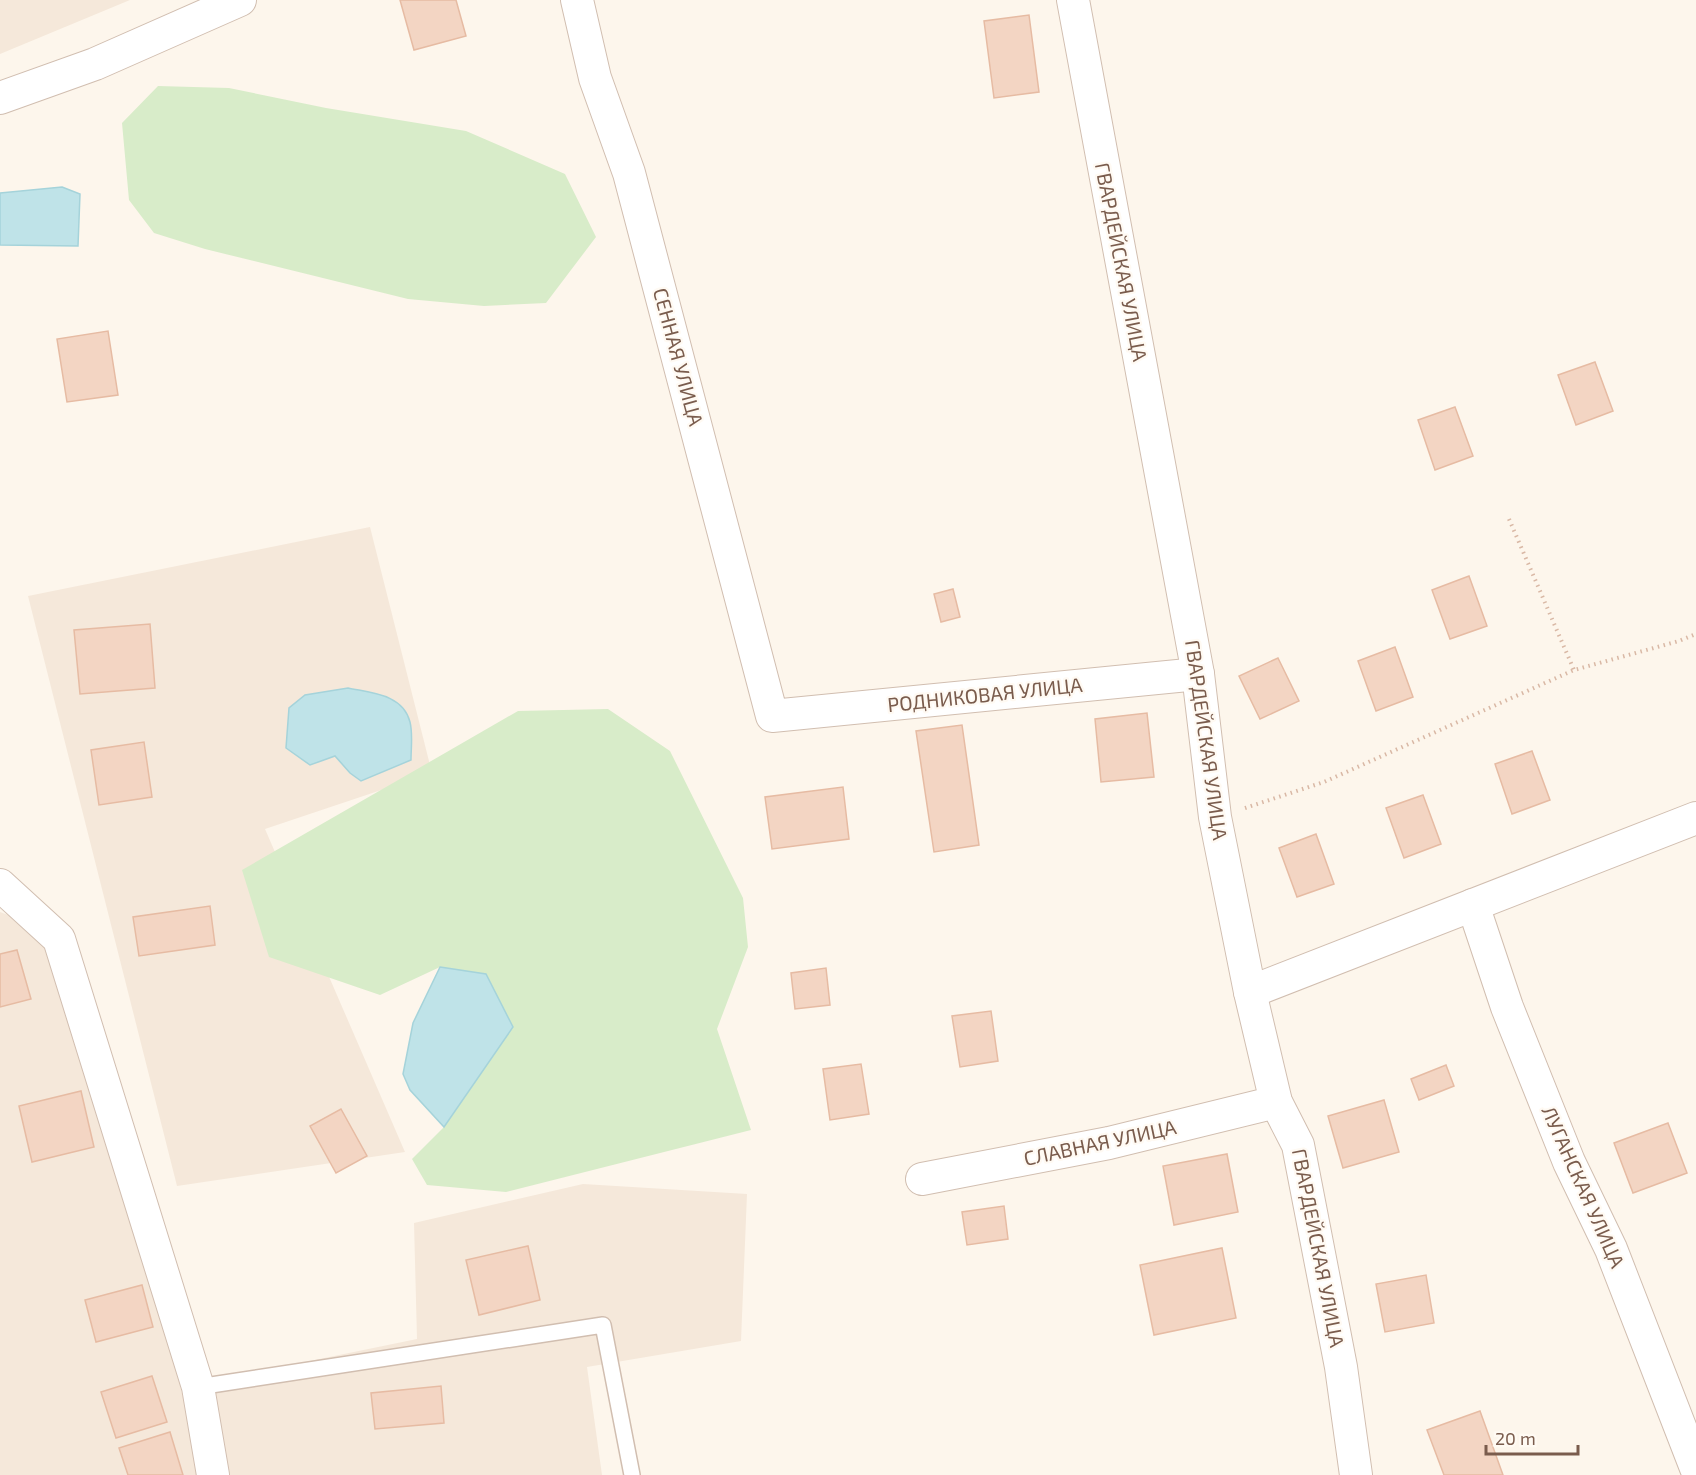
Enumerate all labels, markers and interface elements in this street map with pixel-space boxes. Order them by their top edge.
street label: ГВАРДЕЙСКАЯ УЛИЦА [1091,160,1153,364]
street label: СЕННАЯ УЛИЦА [649,285,709,429]
street label: ГВАРДЕЙСКАЯ УЛИЦА [1181,638,1233,842]
street label: РОДНИКОВАЯ УЛИЦА [886,672,1084,716]
street label: ЛУГАНСКАЯ УЛИЦА [1537,1102,1631,1272]
street label: СЛАВНАЯ УЛИЦА [1021,1114,1179,1170]
street label: ГВАРДЕЙСКАЯ УЛИЦА [1288,1146,1350,1350]
scale bar [1486,1418,1578,1456]
text: 20 m [1495,1427,1536,1449]

